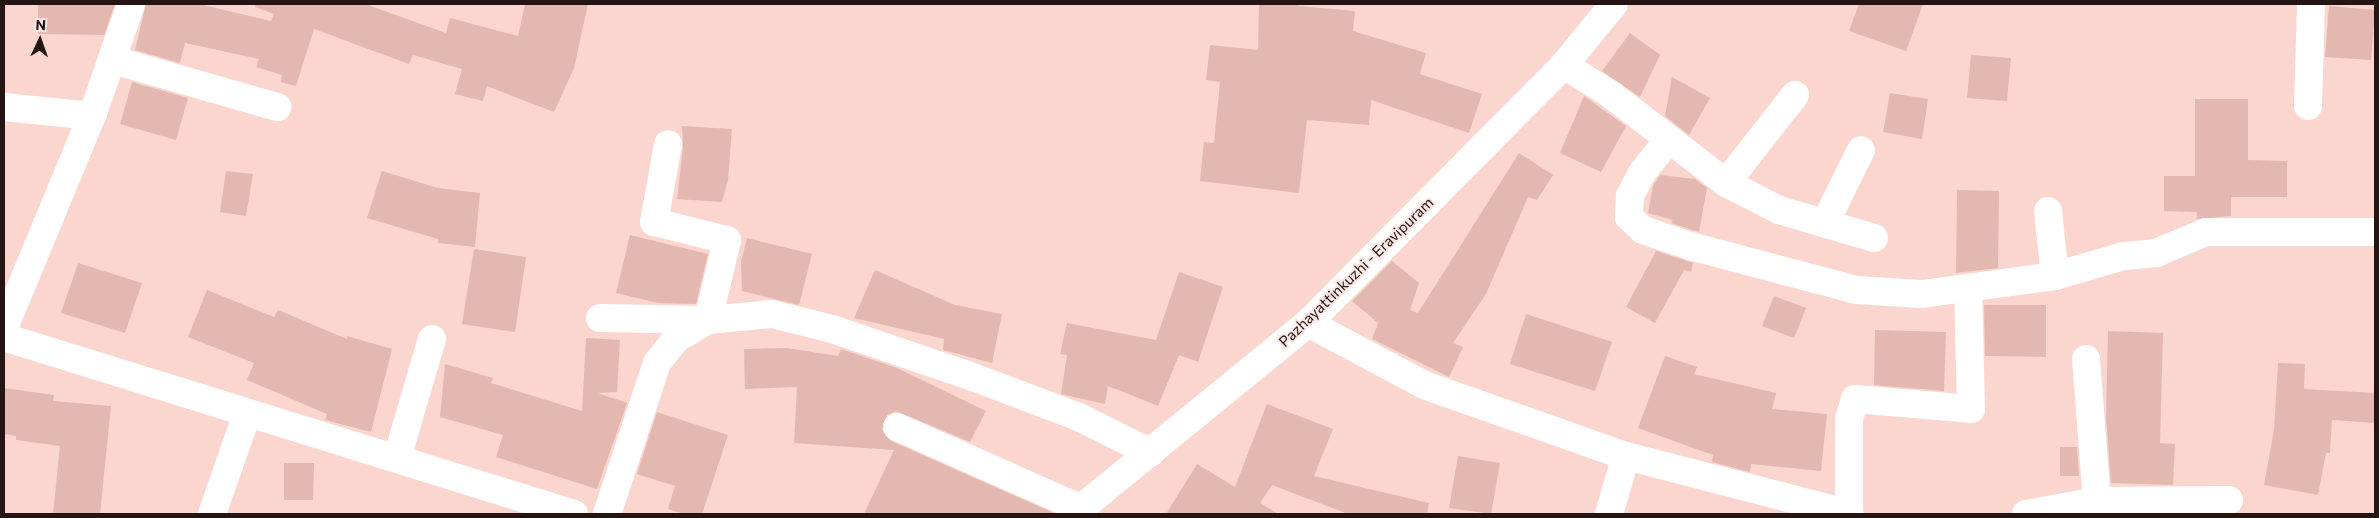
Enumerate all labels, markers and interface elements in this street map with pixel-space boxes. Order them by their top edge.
north arrow [15,15,65,65]
text: N [35,16,46,33]
street label: Pazhayattinkuzhi - Eravipuram [1275,193,1437,351]

